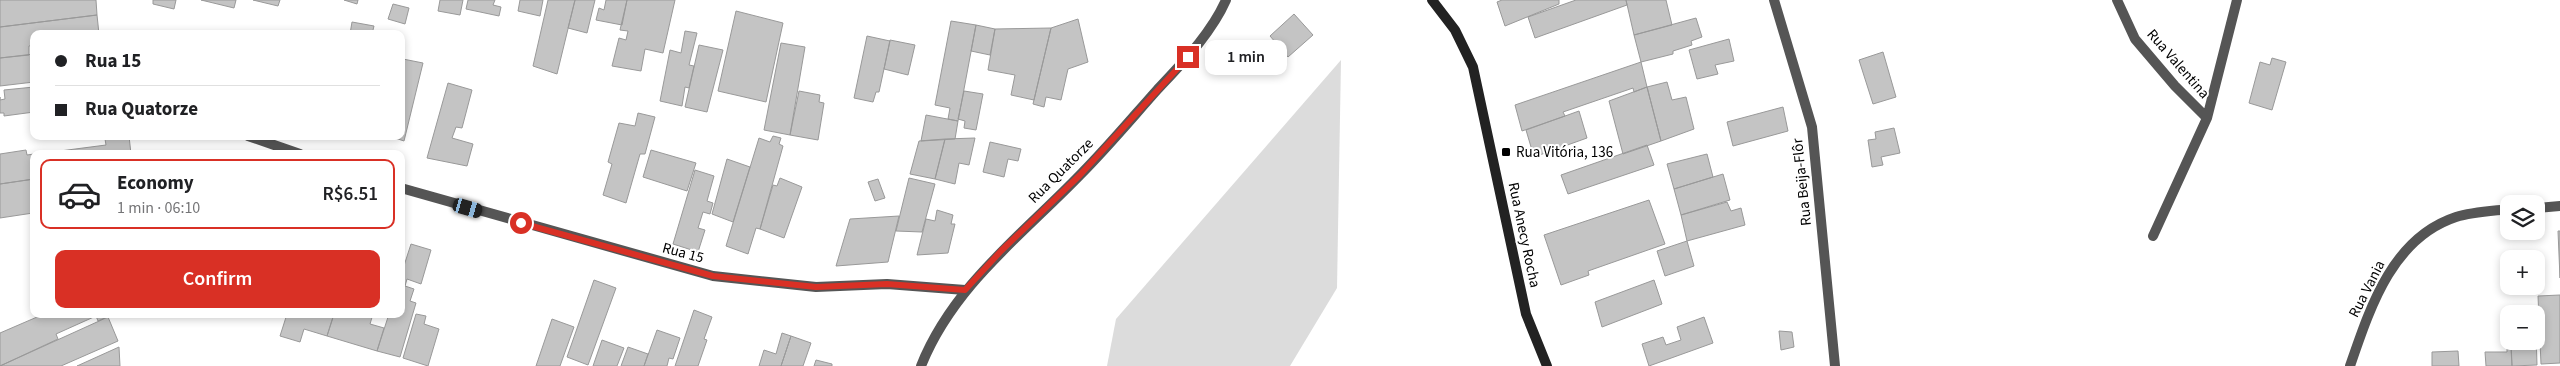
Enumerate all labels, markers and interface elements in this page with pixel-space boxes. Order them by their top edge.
street label: Rua Valentina [2142,25,2214,103]
callout: 1 min [1206,40,1288,74]
route end [1177,46,1199,68]
text: 1 min [1227,46,1265,68]
text: Rua 15 [85,48,141,75]
text: Rua Quatorze [85,96,198,123]
street label: Rua Quatorze [1024,134,1098,208]
street label: Rua Beija-Flôr [1787,137,1817,227]
place label: Rua Vitória, 136 [1516,142,1613,163]
marker: Rua Vitória, 136 [1500,146,1512,158]
text: Economy [117,170,194,197]
icon: car [57,172,102,217]
street label: Rua Anecy Rocha [1503,180,1545,290]
text: R$6.51 [323,181,378,208]
map controls [2500,195,2545,350]
button: layers [2500,195,2545,240]
text: 1 min · 06:10 [117,197,200,219]
car [451,197,484,219]
route start [510,212,532,234]
street label: Rua 15 [660,237,706,269]
button: Confirm [55,250,380,308]
button: + [2500,250,2545,295]
street label: Rua Vania [2344,257,2390,321]
button: − [2500,305,2545,350]

